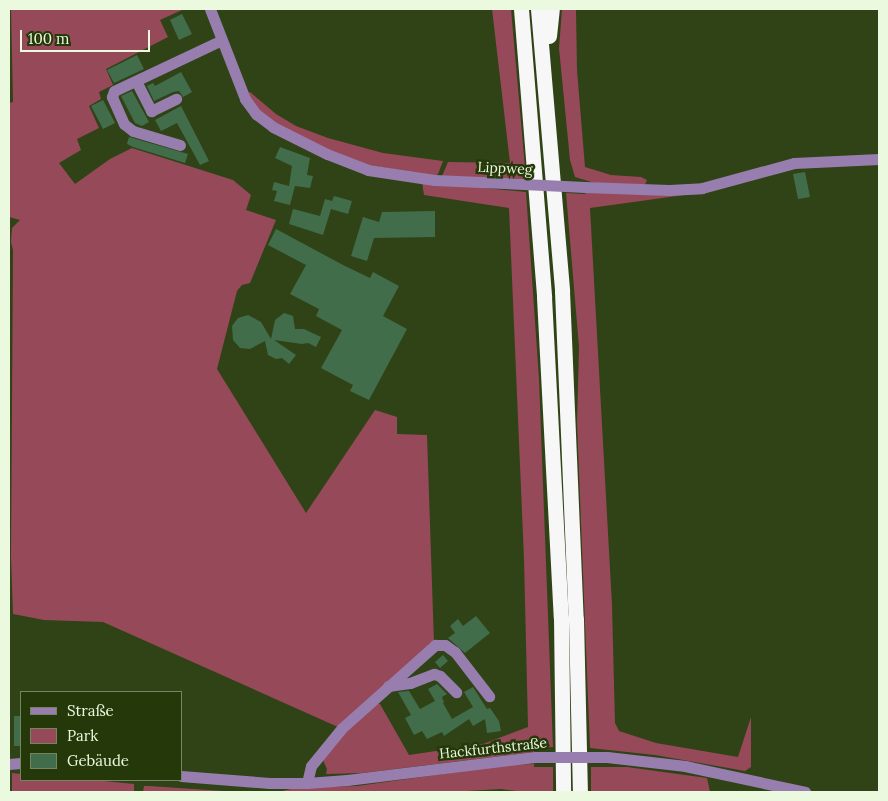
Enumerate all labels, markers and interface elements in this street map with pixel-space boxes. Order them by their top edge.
scale bar [22,20,152,52]
text: 100 m [28,29,69,48]
street label: Lippweg [477,158,533,178]
legend [20,691,182,781]
text: Straße [67,701,114,720]
text: Park [67,726,98,745]
street label: Hackfurthstraße [438,734,548,762]
text: Gebäude [67,751,129,770]

